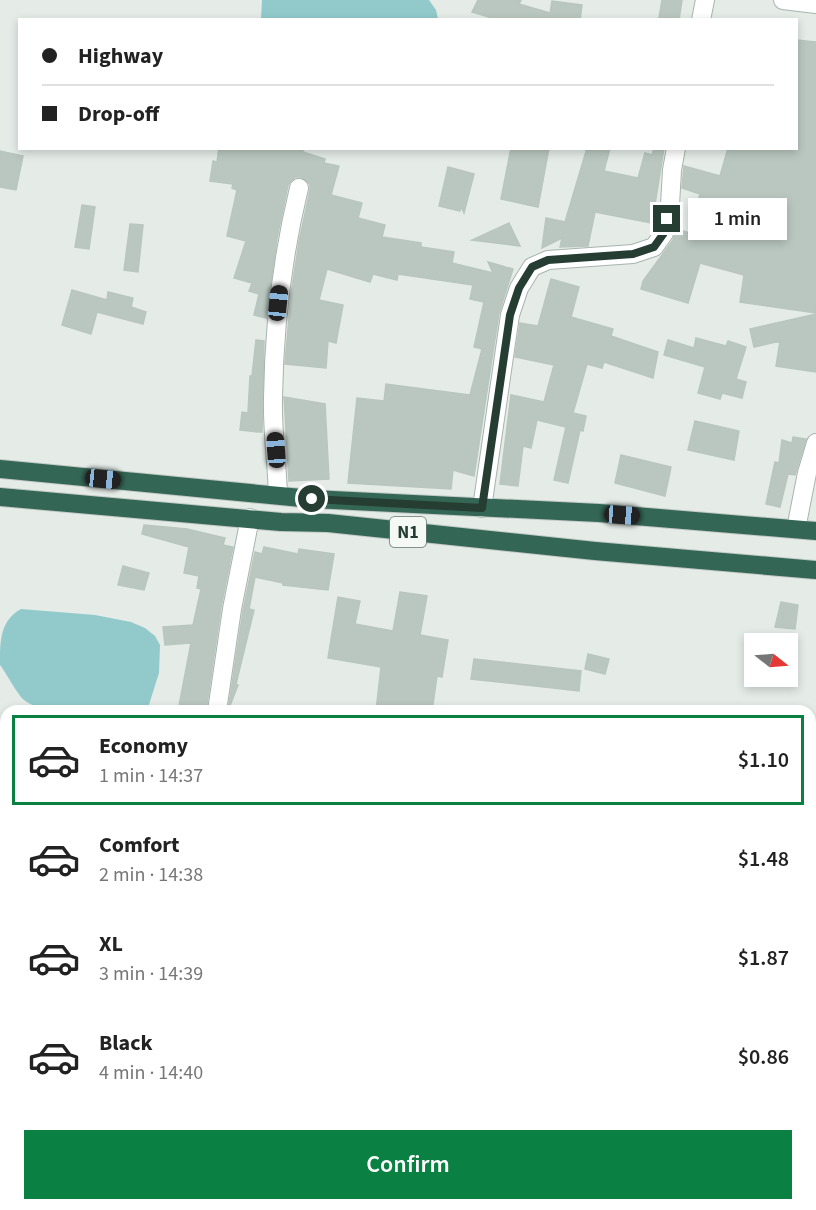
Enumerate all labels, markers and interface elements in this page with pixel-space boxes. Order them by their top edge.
text: Highway [78,40,163,72]
text: Drop-off [78,98,159,130]
callout: 1 min [688,198,787,240]
route end [653,205,680,232]
text: 1 min [714,205,761,233]
car [267,284,289,322]
car [266,431,286,469]
car [84,468,122,490]
route start [298,485,325,512]
car [603,505,641,525]
road number: N1 [390,517,426,547]
north arrow [744,633,798,687]
map controls [744,633,798,687]
text: Economy [99,730,188,762]
icon: car [27,733,81,787]
text: $1.10 [738,744,789,776]
text: 1 min · 14:37 [99,762,203,790]
text: Comfort [99,829,180,861]
icon: car [27,832,81,886]
text: $1.48 [738,843,789,875]
text: 2 min · 14:38 [99,861,203,889]
text: XL [99,928,123,960]
icon: car [27,931,81,985]
text: $1.87 [738,942,789,974]
text: 3 min · 14:39 [99,960,203,988]
text: Black [99,1027,153,1059]
icon: car [27,1030,81,1084]
text: $0.86 [738,1041,789,1073]
text: 4 min · 14:40 [99,1059,203,1087]
button: Confirm [24,1130,792,1199]

